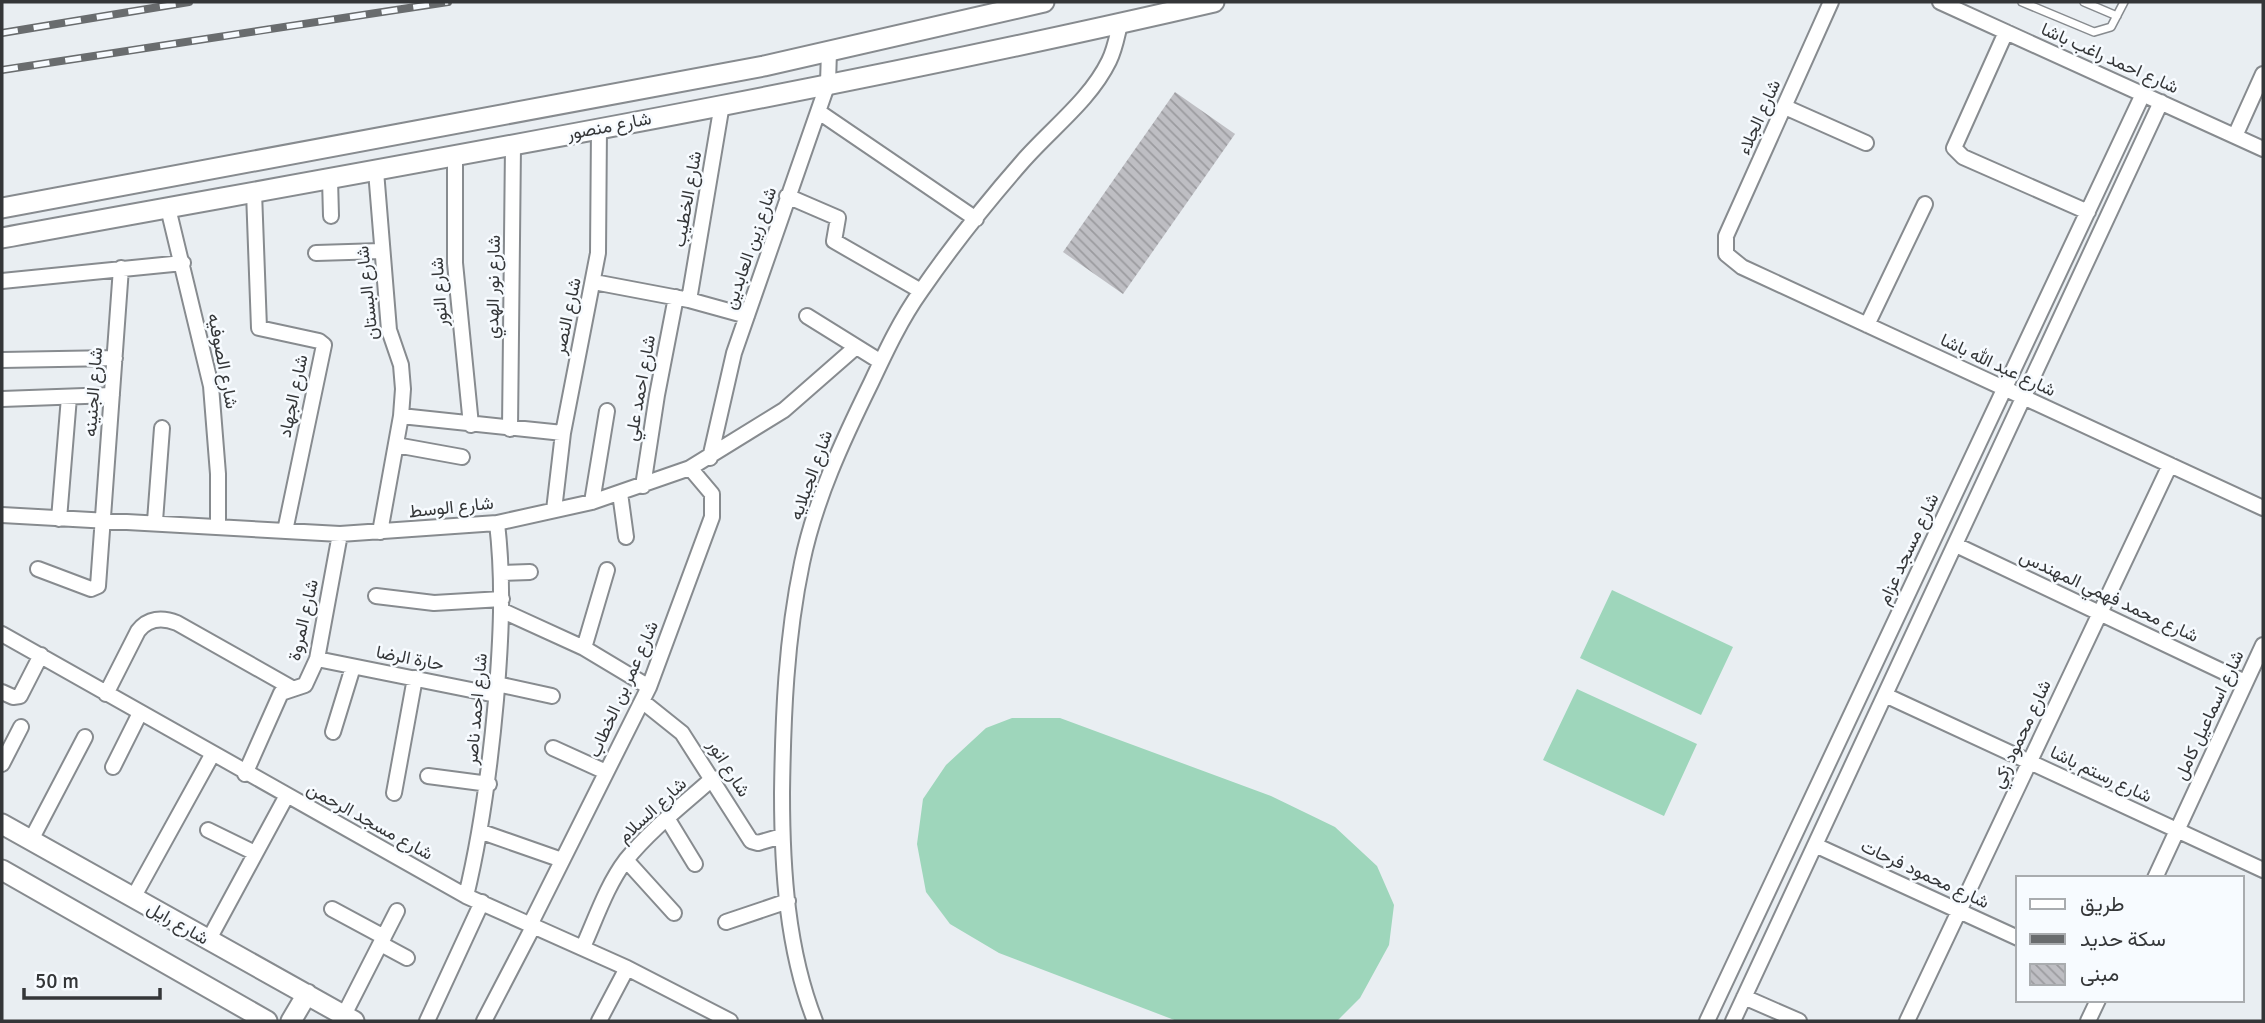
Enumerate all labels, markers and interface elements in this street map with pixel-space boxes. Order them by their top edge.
street label: شارع احمد راغب باشا [2037,18,2182,99]
street label: شارع الجلاء [1733,76,1786,158]
street label: شارع منصور [564,107,653,146]
street label: شارع الخطيب [668,149,707,249]
street label: شارع زين العابدين [719,184,782,312]
street label: شارع نور الهدي [481,235,509,339]
street label: شارع البستان [351,245,384,341]
street label: شارع النور [426,256,453,329]
street label: شارع النصر [548,276,587,358]
street label: شارع الصوفيه [202,311,243,411]
street label: شارع عبد الله باشا [1936,329,2059,402]
street label: شارع احمد علي [620,333,664,443]
street label: شارع الجنينه [79,346,108,438]
street label: شارع الجهاد [273,353,313,440]
street label: شارع الجبلايه [785,427,838,523]
street label: شارع مسجد عزام [1873,490,1944,609]
street label: شارع الوسط [407,492,495,523]
street label: شارع محمد فهمي المهندس [2014,545,2202,651]
street label: شارع المروة [283,577,324,663]
street label: شارع عمر بن الخطاب [583,617,664,761]
street label: حارة الرضا [374,641,446,675]
street label: شارع اسماعيل كامل [2169,647,2250,784]
street label: شارع احمد ناصر [460,652,493,767]
street label: شارع محمود زكي [1986,676,2059,793]
street label: شارع انور [701,734,755,801]
street label: شارع رستم باشا [2046,741,2155,808]
street label: شارع السلام [613,773,692,848]
street label: شارع مسجد الرحمن [303,777,437,866]
street label: شارع محمود فرحات [1857,835,1993,914]
legend [2016,876,2244,1002]
text: طريق [2080,891,2125,917]
street label: شارع رايل [143,897,213,950]
text: سكة حديد [2080,926,2166,952]
scale bar [24,956,161,1000]
text: مبنى [2080,961,2119,987]
text: 50 m [35,968,79,994]

